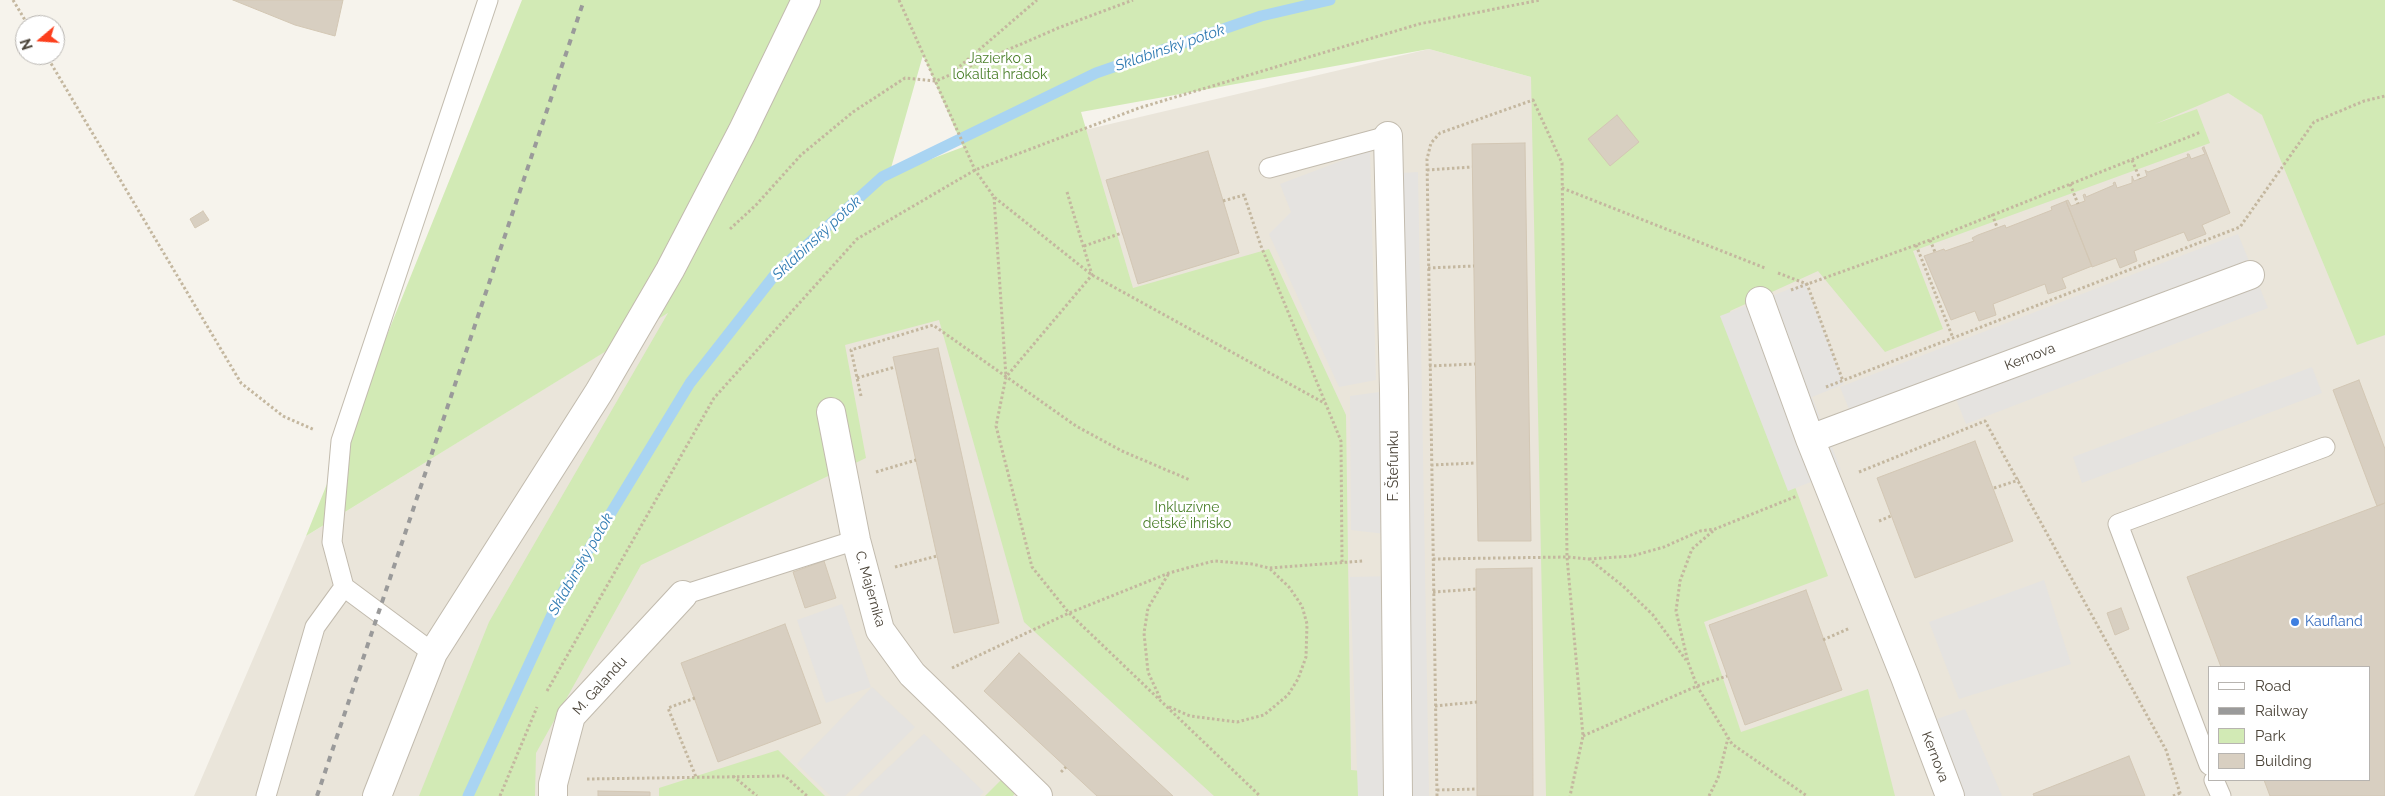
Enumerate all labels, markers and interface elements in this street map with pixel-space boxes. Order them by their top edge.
north arrow [15,15,65,65]
water label: Sklabinský potok [1113,21,1227,75]
text: N [17,37,36,52]
park label: Jazierko a lokalita hrádok [952,51,1048,84]
water label: Sklabinský potok [769,192,865,284]
street label: Kernova [2002,340,2058,374]
street label: F. Štefunku [1386,430,1402,502]
park label: Inkluzívne detské ihrisko [1143,500,1231,532]
water label: Sklabinský potok [545,510,617,618]
street label: C. Majerníka [851,549,889,629]
place label: Kaufland [2305,614,2363,630]
marker: Kaufland [2289,616,2301,628]
street label: M. Galandu [569,653,631,719]
legend [2208,666,2370,781]
text: Road [2255,677,2291,695]
text: Railway [2255,702,2308,720]
text: Park [2255,727,2286,745]
street label: Kernova [1918,729,1952,785]
text: Building [2255,752,2312,770]

